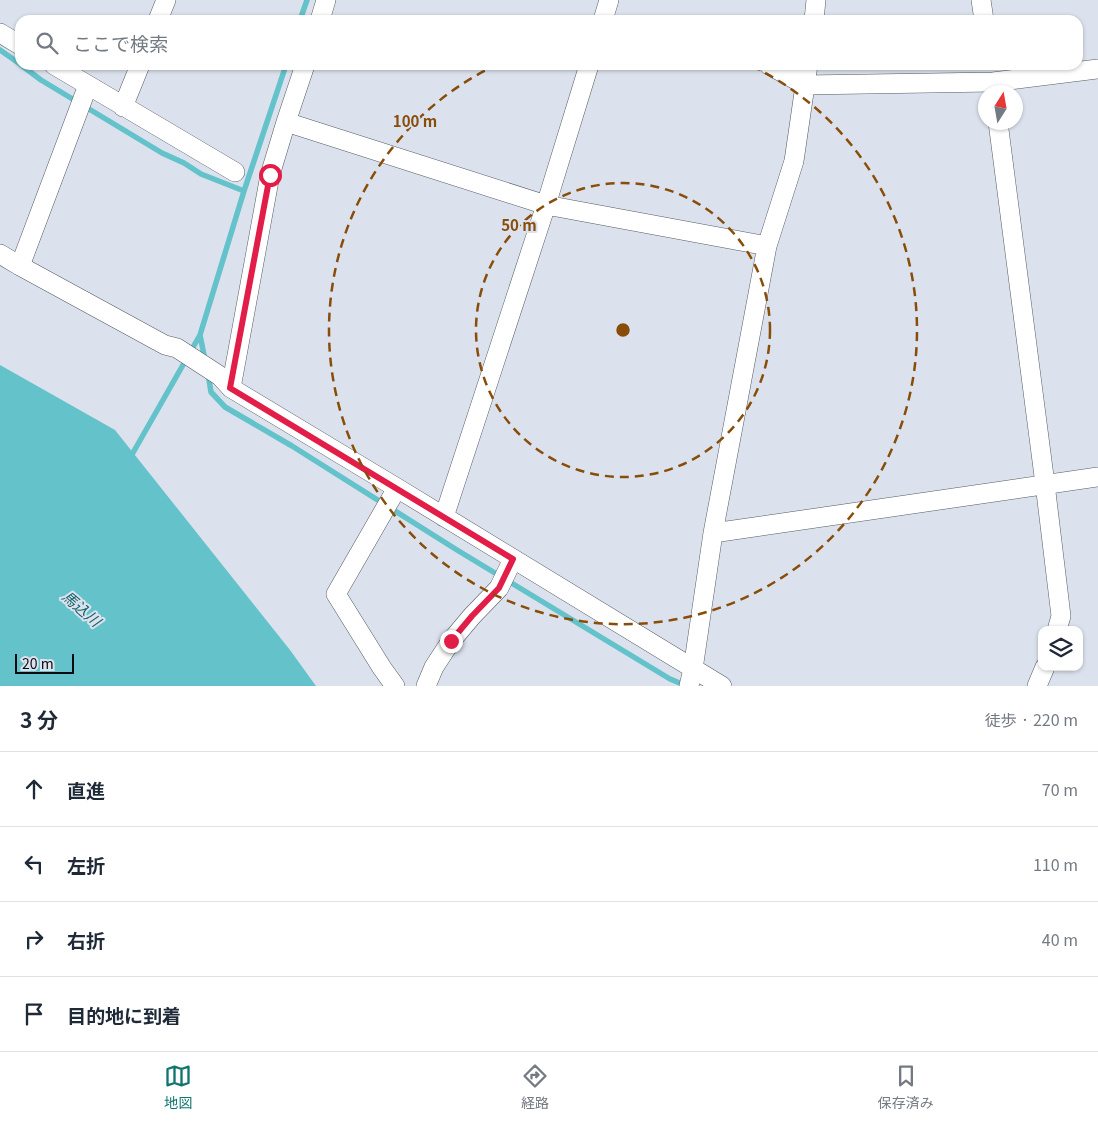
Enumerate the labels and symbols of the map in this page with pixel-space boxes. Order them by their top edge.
north arrow [978,85,1023,130]
text: 100 m [393,110,437,131]
route start [259,164,282,187]
text: 50 m [501,214,537,235]
centre of rings [614,321,632,339]
water label: 馬込川 [58,585,107,632]
route end [440,630,463,653]
scale bar [15,651,74,674]

